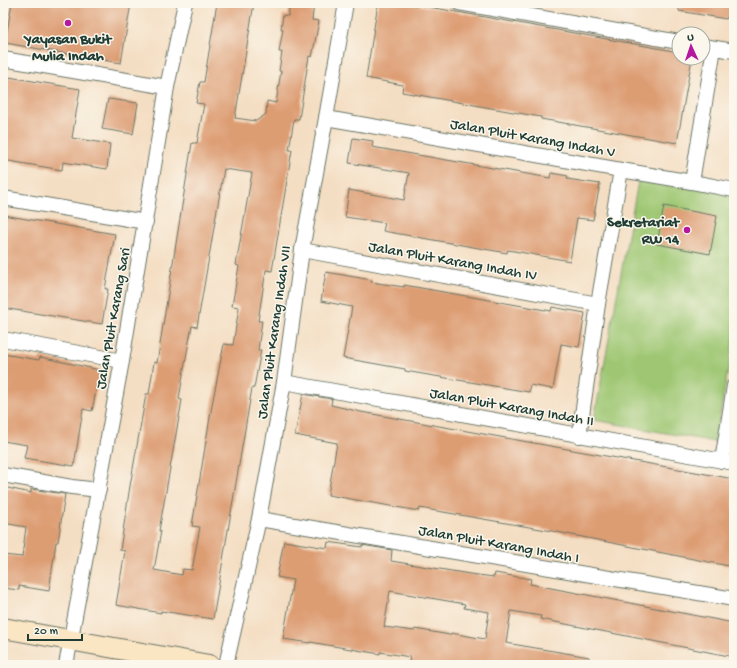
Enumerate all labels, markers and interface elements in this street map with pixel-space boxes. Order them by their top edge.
marker: Yayasan Bukit Mulia Indah [63,18,73,28]
north arrow [671,26,711,66]
place label: Yayasan Bukit Mulia Indah [23,31,113,66]
text: U [687,32,695,44]
street label: Jalan Pluit Karang Indah V [449,116,617,162]
place label: Sekretariat RW 14 [607,214,681,249]
marker: Sekretariat RW 14 [682,225,692,235]
street label: Jalan Pluit Karang Indah IV [367,238,538,286]
street label: Jalan Pluit Karang Indah VII [254,245,296,420]
street label: Jalan Pluit Karang Sari [93,246,135,391]
street label: Jalan Pluit Karang Indah II [428,385,595,431]
street label: Jalan Pluit Karang Indah I [417,522,580,568]
scale bar [28,616,82,642]
text: 20 m [34,625,59,639]

